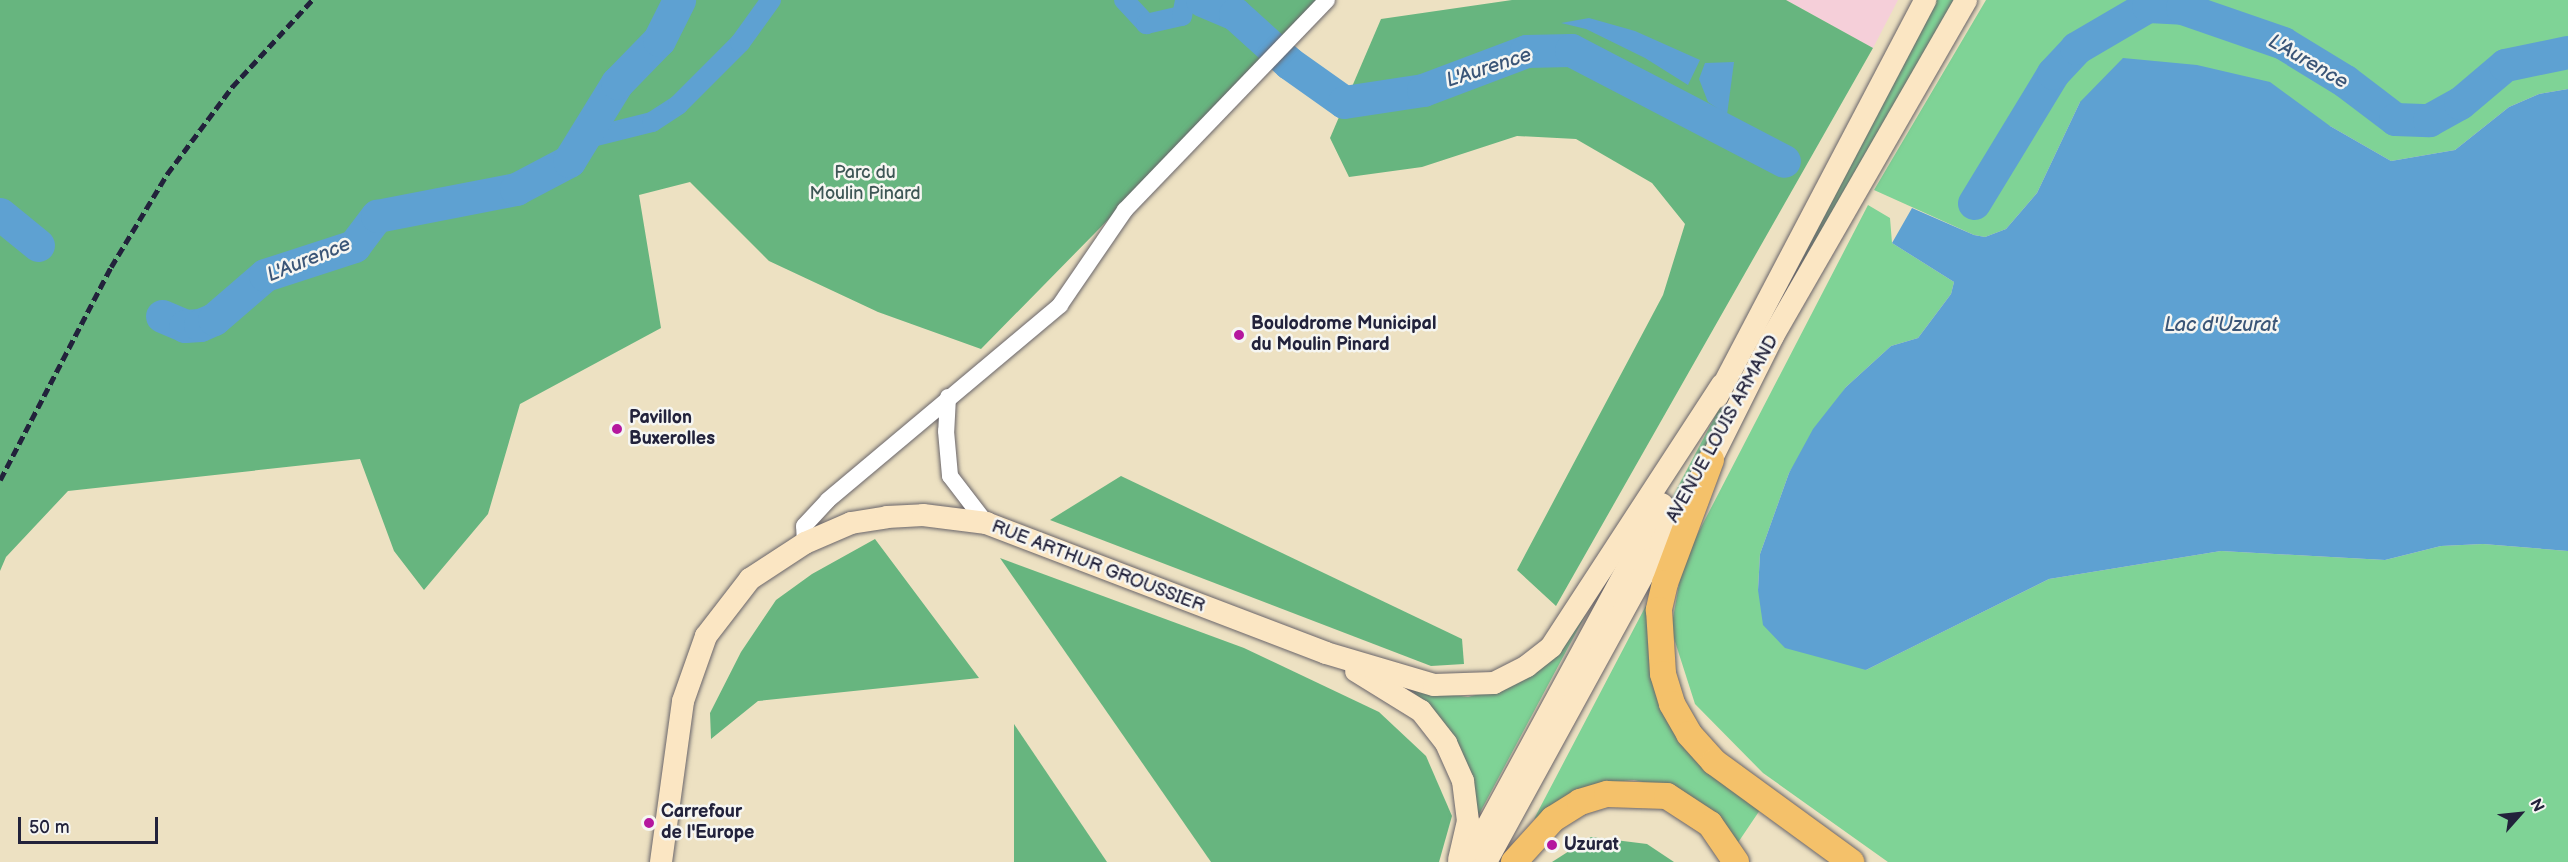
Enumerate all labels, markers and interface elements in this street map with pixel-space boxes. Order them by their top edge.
water label: L'Aurence [2264,30,2352,94]
water label: L'Aurence [1443,43,1535,93]
park label: Parc du Moulin Pinard [809,163,921,206]
water label: L'Aurence [264,232,354,288]
water label: Lac d'Uzurat [2164,313,2278,337]
place label: Boulodrome Municipal du Moulin Pinard [1251,314,1436,356]
marker: Boulodrome Municipal du Moulin Pinard [1232,328,1246,342]
street label: AVENUE LOUIS ARMAND [1662,332,1784,526]
place label: Pavillon Buxerolles [629,408,715,450]
marker: Pavillon Buxerolles [610,422,624,436]
street label: RUE ARTHUR GROUSSIER [988,516,1208,618]
north arrow [2490,784,2550,844]
text: N [2525,796,2548,815]
place label: Carrefour de l'Europe [661,802,754,844]
scale bar [21,805,160,843]
marker: Carrefour de l'Europe [642,816,656,830]
text: 50 m [29,817,70,838]
place label: Uzurat [1564,834,1619,856]
marker: Uzurat [1545,838,1559,852]

